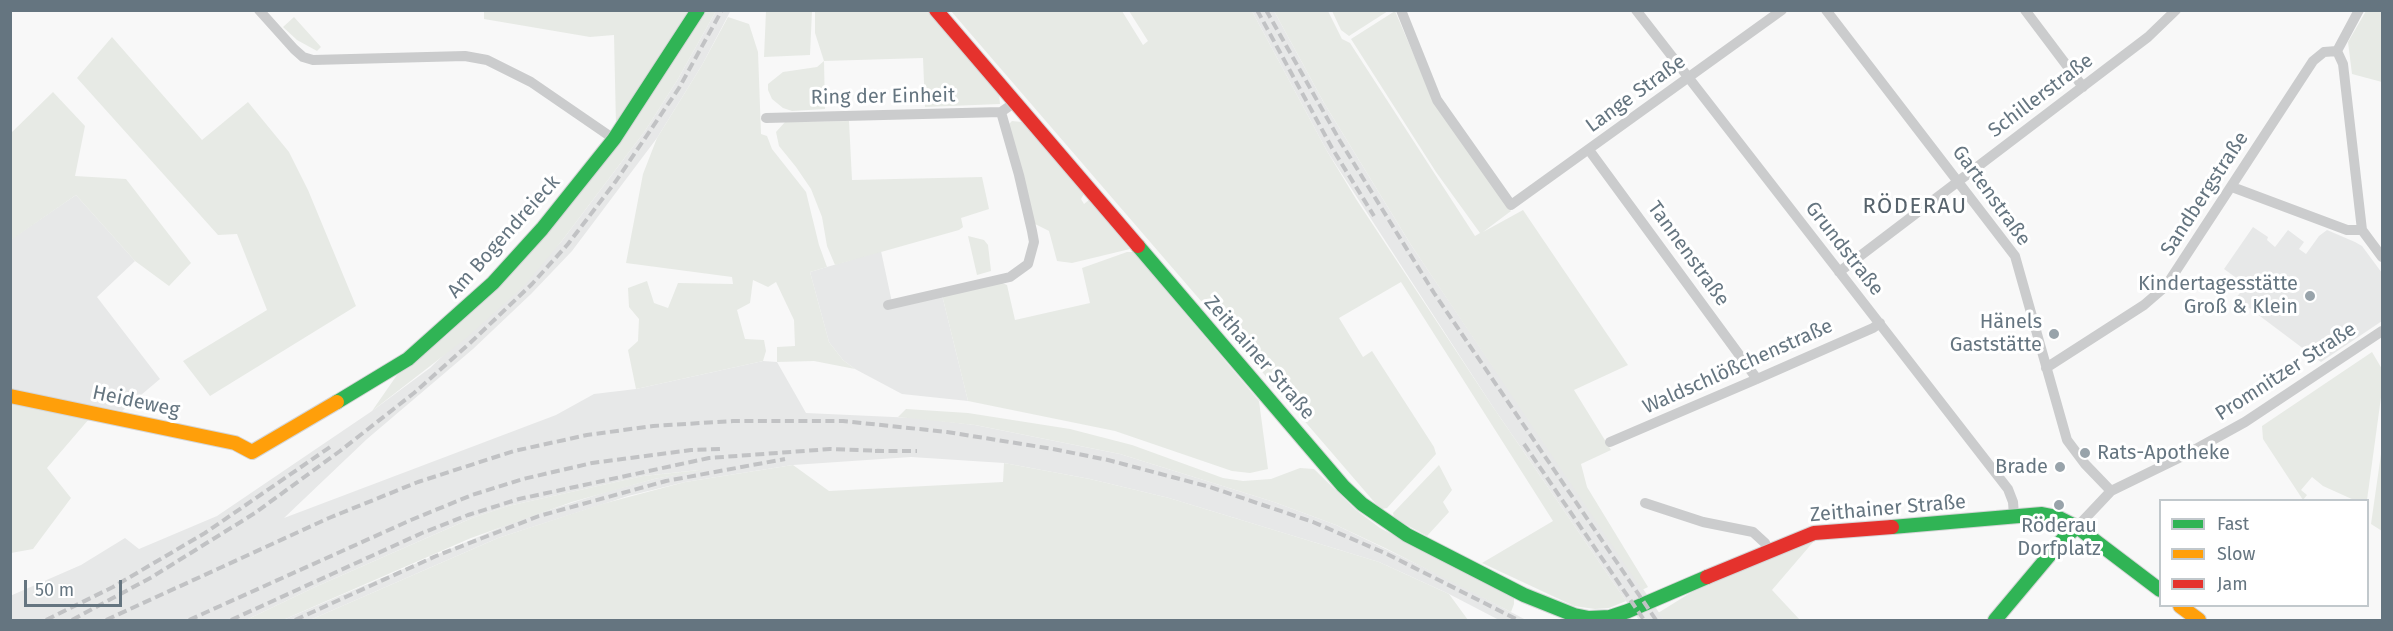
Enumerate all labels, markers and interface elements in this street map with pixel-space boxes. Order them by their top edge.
street label: Schillerstraße [1984,49,2098,143]
street label: Lange Straße [1581,50,1691,138]
street label: Ring der Einheit [811,84,955,110]
street label: Sandbergstraße [2156,127,2254,261]
street label: Gartenstraße [1947,141,2035,251]
street label: Am Bogendreieck [443,171,565,303]
district label: RÖDERAU [1862,194,1968,220]
street label: Tannenstraße [1642,197,1734,311]
street label: Grundstraße [1800,197,1888,301]
place label: Kindertagesstätte Groß & Klein [2138,272,2298,319]
marker: Kindertagesstätte Groß & Klein [2303,289,2317,303]
street label: Zeithainer Straße [1199,291,1319,425]
place label: Hänels Gaststätte [1950,310,2042,357]
street label: Waldschlößchenstraße [1639,314,1837,420]
street label: Promnitzer Straße [2211,318,2361,426]
marker: Hänels Gaststätte [2047,327,2061,341]
street label: Heideweg [90,381,182,423]
place label: Rats-Apotheke [2097,441,2230,465]
marker: Rats-Apotheke [2078,446,2092,460]
place label: Brade [1995,455,2048,479]
marker: Brade [2053,460,2067,474]
street label: Zeithainer Straße [1809,490,1967,528]
marker: Röderau Dorfplatz [2052,498,2066,512]
legend [2159,499,2369,607]
text: Fast [2217,513,2249,535]
place label: Röderau Dorfplatz [2017,514,2101,561]
text: Slow [2217,543,2255,565]
scale bar [27,568,124,606]
text: Jam [2217,573,2248,595]
text: 50 m [35,579,74,601]

